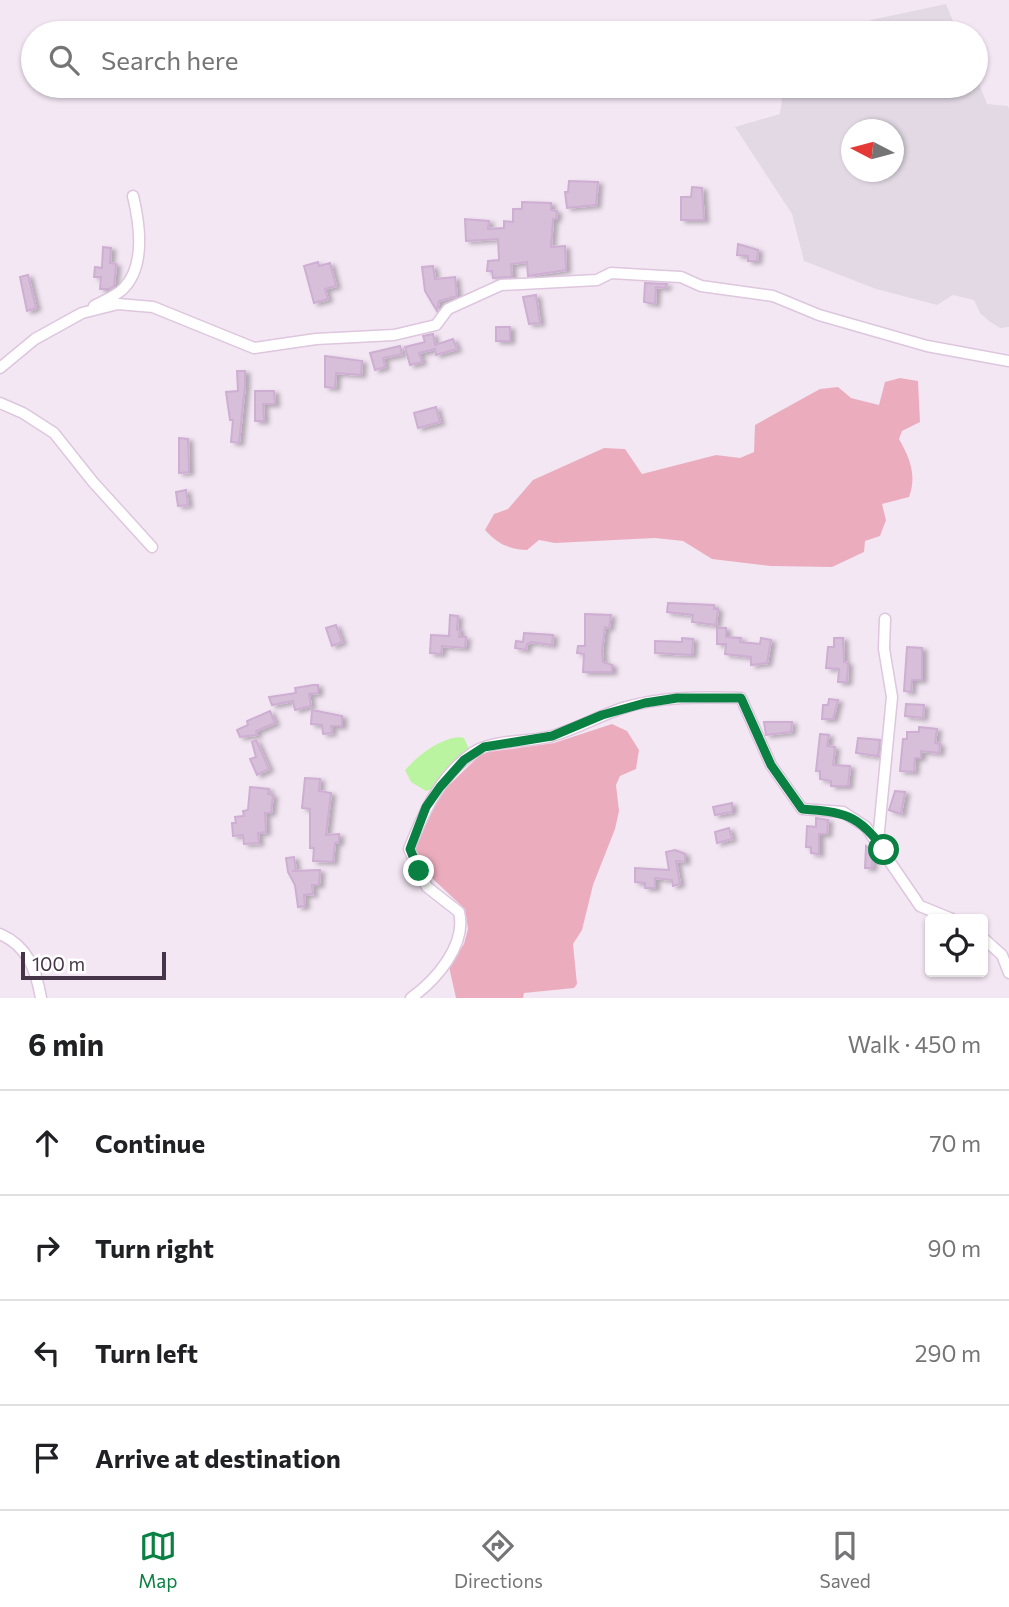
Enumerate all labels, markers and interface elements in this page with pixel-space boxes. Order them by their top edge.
search box [21,21,988,98]
icon: search [45,41,83,79]
text: Search here [101,44,239,75]
north arrow [841,119,904,182]
route start [868,834,899,865]
route end [403,855,434,886]
map controls [925,914,988,977]
button: locate [925,914,988,977]
scale bar [21,949,166,981]
text: 100 m [32,952,85,975]
text: 6 min [28,1025,104,1062]
text: Walk · 450 m [848,1030,981,1058]
icon: ahead [28,1124,66,1162]
text: Continue [95,1127,205,1158]
text: 70 m [929,1129,981,1157]
icon: right [28,1229,66,1267]
text: Turn right [95,1232,214,1263]
text: 90 m [928,1234,981,1262]
icon: left [28,1334,66,1372]
text: Turn left [95,1337,198,1368]
text: 290 m [915,1339,981,1367]
icon: arrive [28,1439,66,1477]
text: Arrive at destination [95,1442,341,1473]
tab: Map [138,1527,177,1592]
tab: Directions [454,1527,543,1592]
tab: Saved [819,1527,871,1592]

